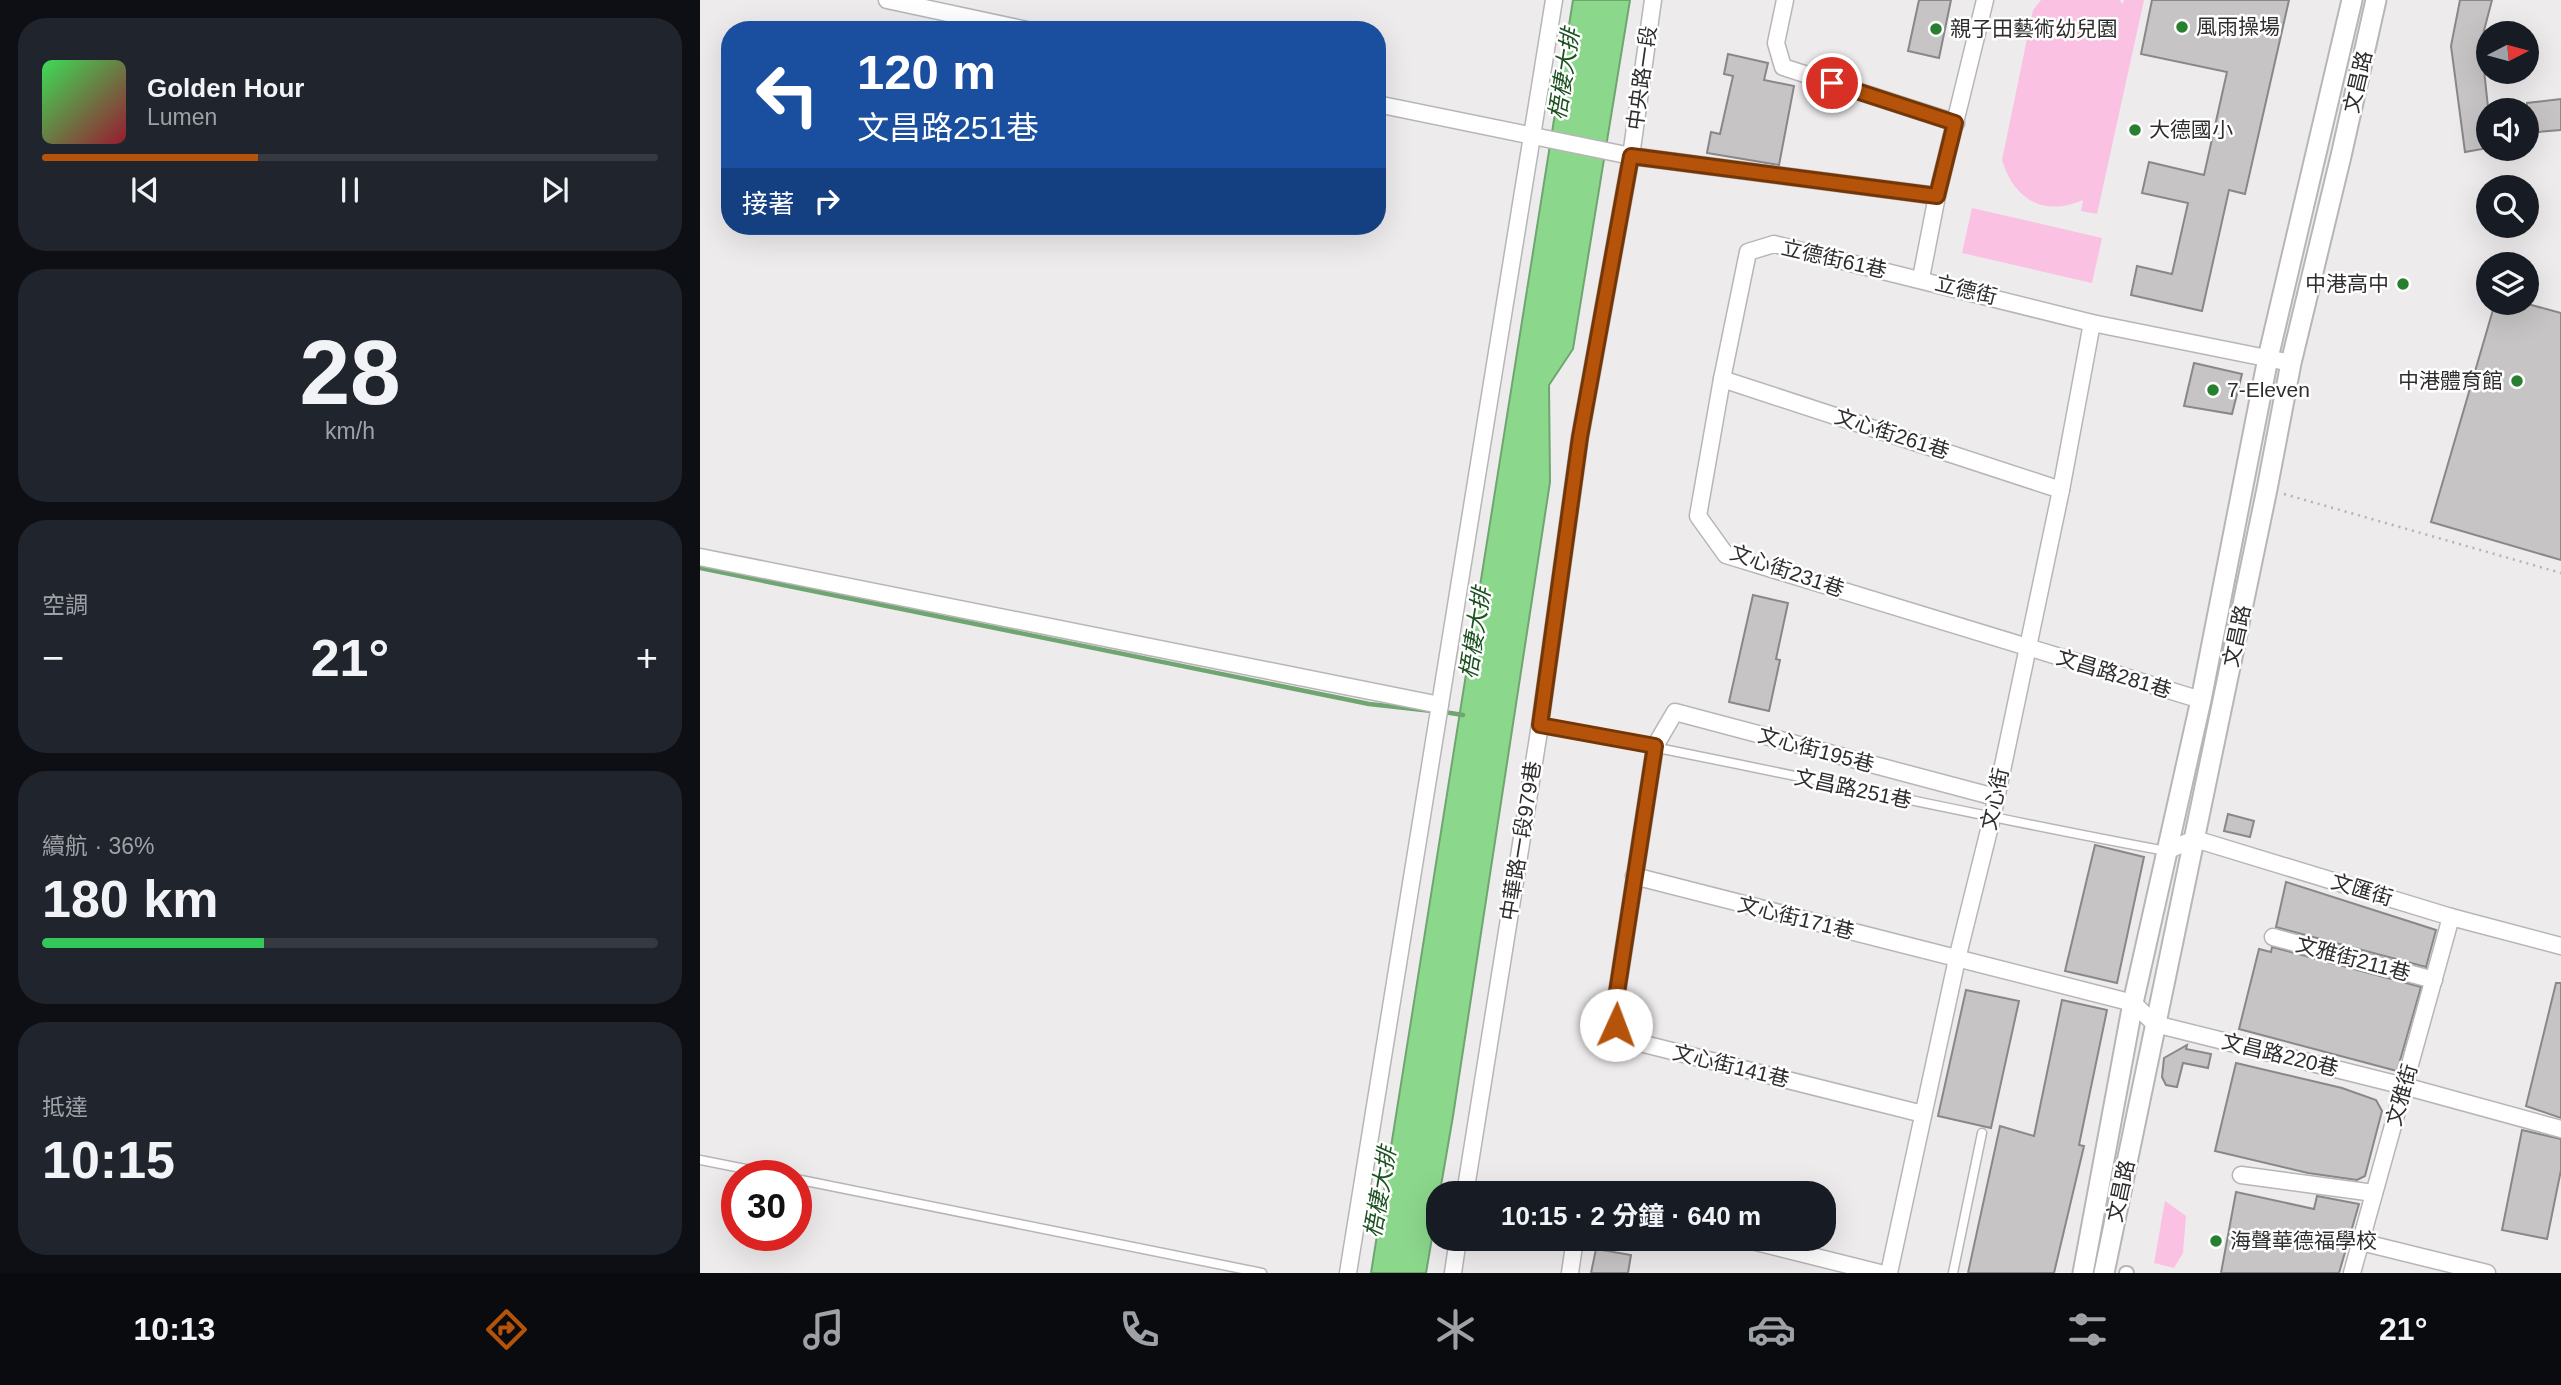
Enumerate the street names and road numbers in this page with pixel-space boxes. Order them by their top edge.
street label: 中央路一段 [1623,24,1660,132]
street label: 文昌路 [2339,49,2376,115]
street label: 立德街61巷 [1779,235,1889,282]
street label: 立德街 [1933,271,1999,308]
street label: 文心街261巷 [1832,404,1952,463]
street label: 文心街231巷 [1727,540,1847,601]
street label: 文昌路 [2219,603,2254,669]
street label: 文昌路281巷 [2054,645,2174,702]
street label: 文心街195巷 [1756,723,1877,776]
street label: 中華路一段979巷 [1497,760,1544,922]
street label: 文昌路251巷 [1792,765,1914,812]
street label: 文心街 [1977,766,2012,832]
street label: 文匯街 [2329,869,2396,910]
street label: 文心街171巷 [1736,892,1857,943]
street label: 文雅街211巷 [2293,932,2413,985]
street label: 文昌路220巷 [2220,1029,2341,1080]
street label: 文心街141巷 [1671,1040,1792,1091]
street label: 文雅街 [2382,1061,2421,1128]
street label: 文昌路 [2103,1158,2138,1224]

